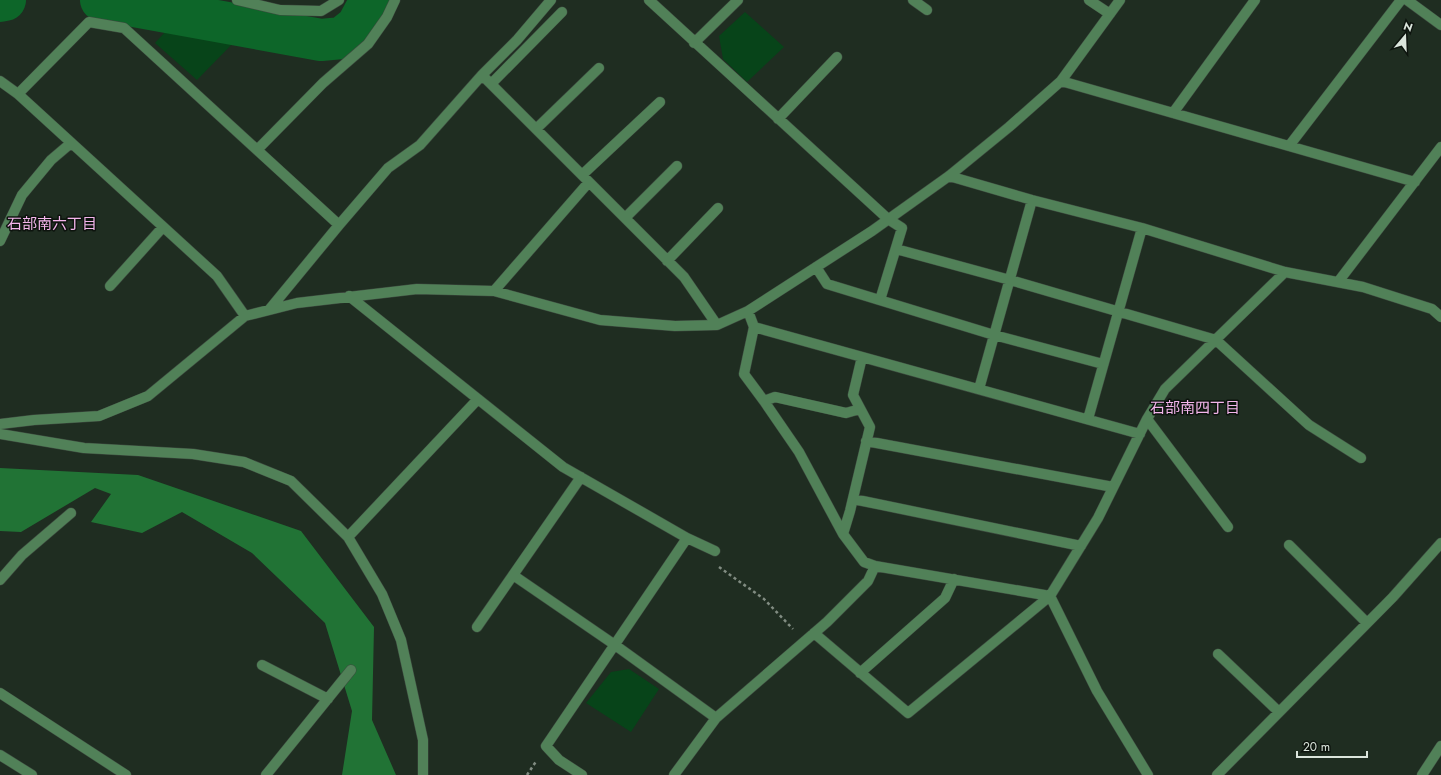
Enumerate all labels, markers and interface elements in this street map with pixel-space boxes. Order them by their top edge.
north arrow [1385,16,1425,56]
text: N [1402,18,1415,36]
district label: 石部南六丁目 [7,213,97,235]
district label: 石部南四丁目 [1150,397,1240,419]
scale bar [1297,733,1367,759]
text: 20 m [1303,738,1330,756]

